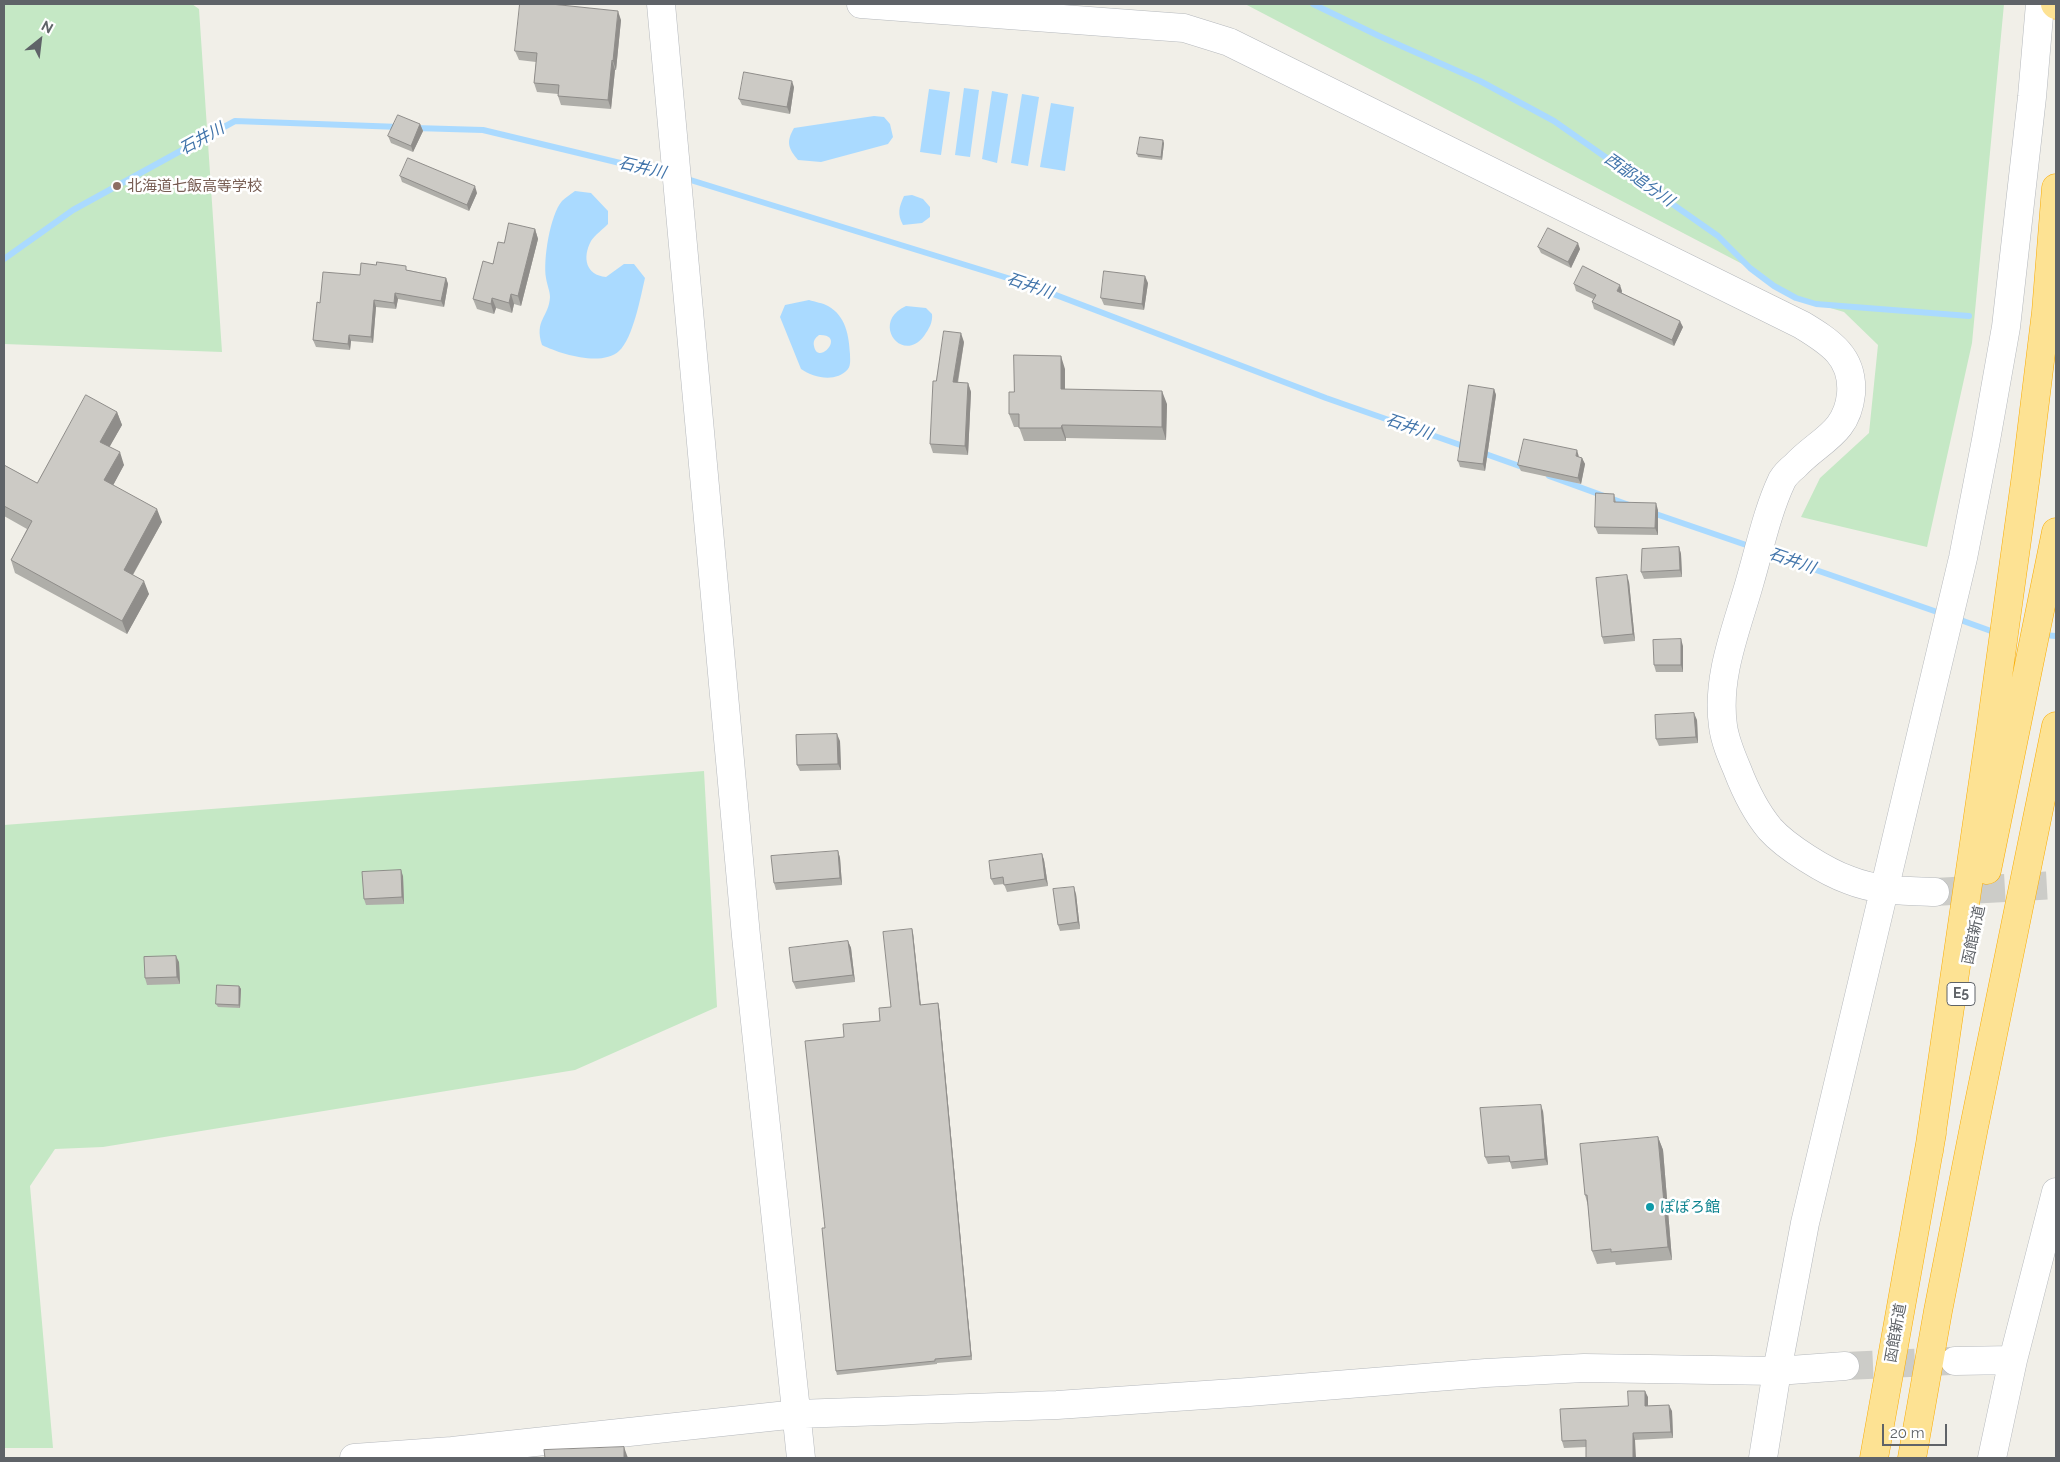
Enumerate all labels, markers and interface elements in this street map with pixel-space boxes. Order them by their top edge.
north arrow [15,15,65,65]
text: N [39,17,56,36]
water label: 石井川 [176,119,228,159]
water label: 西部追分川 [1601,149,1677,211]
water label: 石井川 [616,153,668,183]
place label: 北海道七飯高等学校 [127,177,262,195]
marker: 北海道七飯高等学校 [111,180,123,192]
water label: 石井川 [1004,269,1056,303]
water label: 石井川 [1383,410,1435,444]
water label: 石井川 [1766,544,1818,578]
street label: 函館新道 [1959,904,1989,966]
road number: E5 [1947,982,1975,1006]
place label: ぽぽろ館 [1660,1198,1720,1216]
marker: ぽぽろ館 [1644,1201,1656,1213]
street label: 函館新道 [1882,1302,1910,1364]
scale bar [1885,1414,1950,1446]
text: 20 m [1890,1424,1925,1442]

